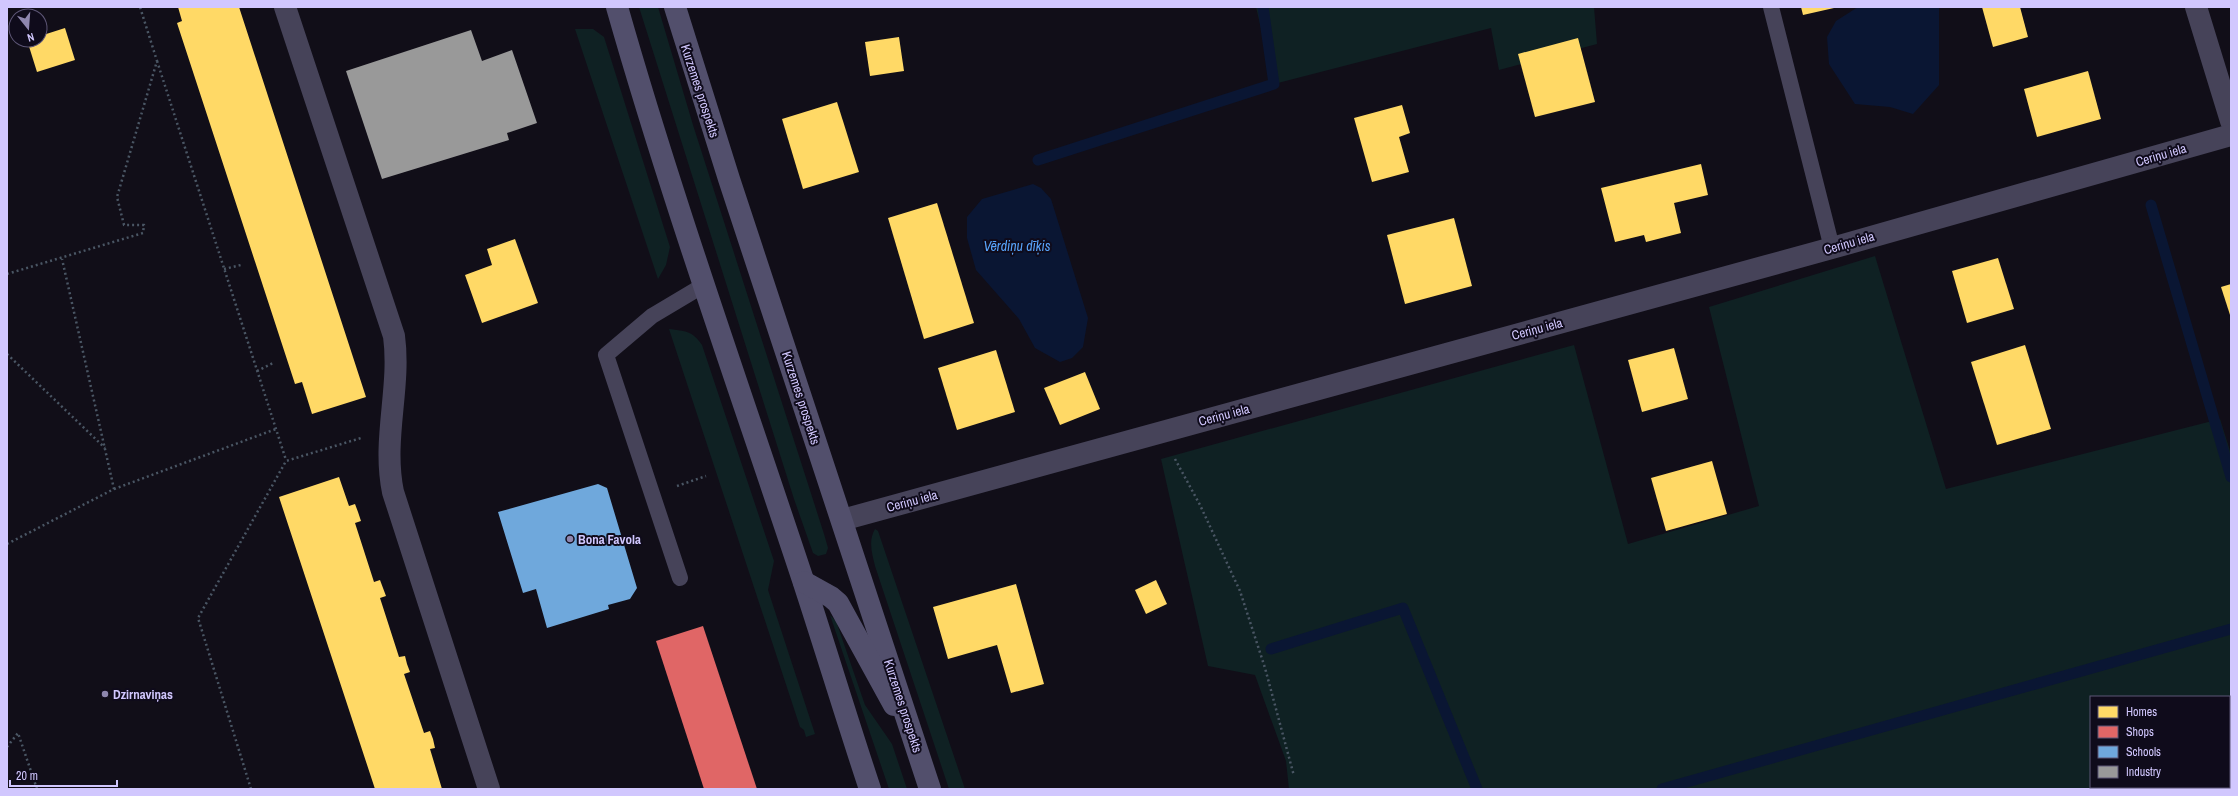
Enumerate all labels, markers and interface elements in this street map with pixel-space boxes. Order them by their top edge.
north arrow [8,8,48,48]
text: N [26,30,36,45]
street label: Kurzemes prospekts [677,42,723,140]
street label: Ceriņu iela [2134,140,2188,170]
street label: Ceriņu iela [1822,228,1876,258]
water label: Vērdiņu dīķis [984,237,1051,255]
street label: Ceriņu iela [1510,314,1564,344]
street label: Kurzemes prospekts [778,349,824,447]
street label: Ceriņu iela [1197,400,1251,430]
street label: Ceriņu iela [885,486,939,516]
place label: Bona Favola [578,531,641,548]
marker: Bona Favola [565,534,575,544]
street label: Kurzemes prospekts [880,657,926,755]
place label: Dzirnaviņas [113,686,173,703]
marker: Dzirnaviņas [100,689,110,699]
legend [2090,696,2230,788]
text: Homes [2126,704,2157,720]
text: Shops [2126,724,2154,740]
text: Schools [2126,744,2161,760]
scale bar [10,762,117,788]
text: Industry [2126,764,2161,780]
text: 20 m [16,768,38,784]

